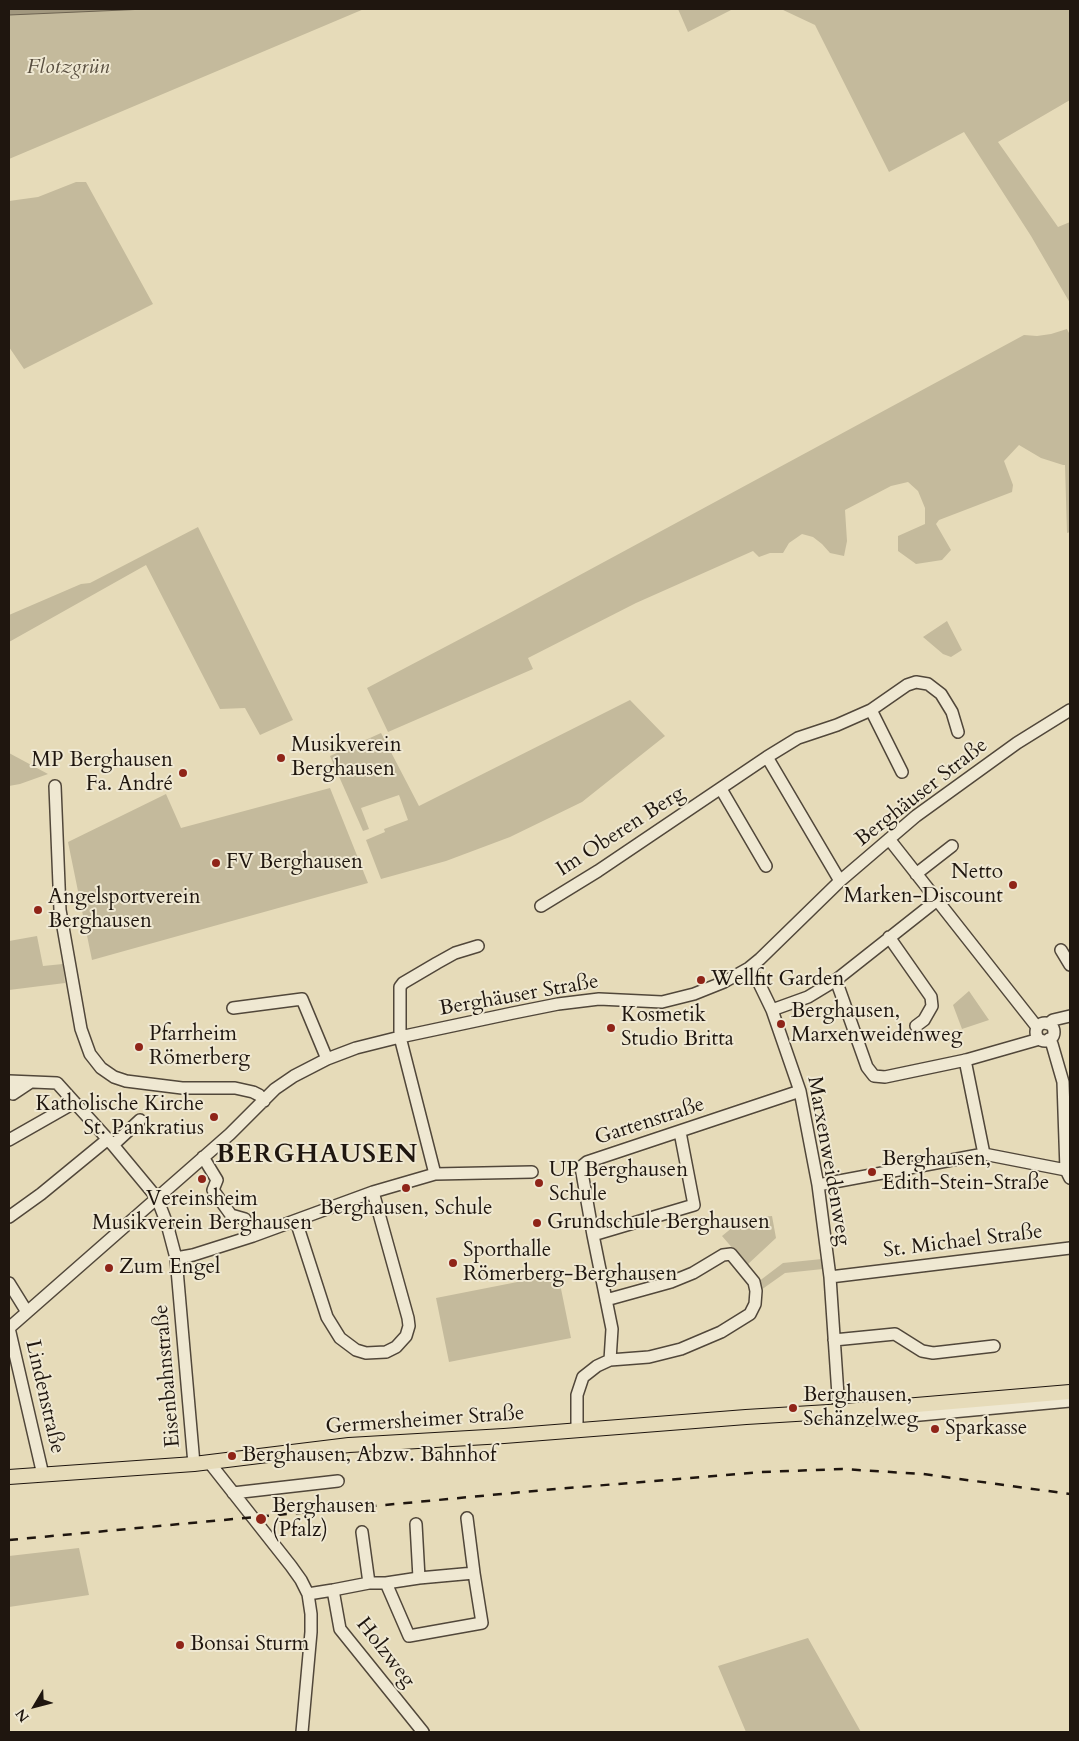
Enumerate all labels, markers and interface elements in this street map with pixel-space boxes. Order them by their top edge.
park label: Flotzgrün [27,55,109,81]
place label: Musikverein Berghausen [291,733,402,783]
street label: Berghäuser Straße [851,733,993,853]
place label: MP Berghausen Fa. André [31,748,173,798]
marker: Musikverein Berghausen [275,752,287,764]
marker: MP Berghausen Fa. André [177,767,189,779]
street label: Im Oberen Berg [552,781,690,883]
place label: FV Berghausen [226,850,363,876]
marker: FV Berghausen [210,857,222,869]
place label: Netto Marken-Discount [843,860,1003,910]
marker: Netto Marken-Discount [1007,879,1019,891]
place label: Angelsportverein Berghausen [48,885,201,935]
marker: Angelsportverein Berghausen [32,904,44,916]
place label: Wellfit Garden [711,967,845,993]
street label: Berghäuser Straße [437,970,601,1022]
marker: Wellfit Garden [695,974,707,986]
place label: Berghausen, Marxenweidenweg [791,999,962,1049]
place label: Kosmetik Studio Britta [621,1003,734,1053]
marker: Berghausen, Marxenweidenweg [775,1018,787,1030]
place label: Pfarrheim Römerberg [149,1022,250,1072]
marker: Kosmetik Studio Britta [605,1022,617,1034]
marker: Pfarrheim Römerberg [133,1041,145,1053]
street label: Marxenweidenweg [801,1074,855,1248]
place label: Katholische Kirche St. Pankratius [35,1092,204,1142]
street label: Gartenstraße [592,1092,708,1152]
marker: Katholische Kirche St. Pankratius [208,1111,220,1123]
district label: BERGHAUSEN [215,1140,419,1172]
place label: Berghausen, Edith-Stein-Straße [882,1147,1049,1197]
place label: UP Berghausen Schule [549,1158,688,1208]
marker: Berghausen, Edith-Stein-Straße [866,1166,878,1178]
marker: Vereinsheim Musikverein Berghausen [196,1173,208,1185]
marker: UP Berghausen Schule [533,1177,545,1189]
marker: Berghausen, Schule [400,1182,412,1194]
place label: Vereinsheim Musikverein Berghausen [92,1187,312,1237]
place label: Berghausen, Schule [320,1196,492,1222]
place label: Grundschule Berghausen [547,1210,770,1236]
marker: Grundschule Berghausen [531,1217,543,1229]
street label: St. Michael Straße [882,1220,1044,1264]
place label: Sporthalle Römerberg-Berghausen [463,1238,677,1288]
place label: Zum Engel [119,1255,220,1281]
marker: Sporthalle Römerberg-Berghausen [447,1257,459,1269]
marker: Zum Engel [103,1262,115,1274]
street label: Eisenbahnstraße [149,1303,187,1449]
street label: Lindenstraße [19,1338,69,1456]
place label: Berghausen, Schänzelweg [803,1383,918,1433]
street label: Germersheimer Straße [325,1401,525,1441]
marker: Berghausen, Schänzelweg [787,1402,799,1414]
place label: Sparkasse [945,1416,1027,1442]
marker: Sparkasse [929,1423,941,1435]
place label: Berghausen, Abzw. Bahnhof [242,1443,496,1469]
marker: Berghausen, Abzw. Bahnhof [226,1450,238,1462]
place label: Berghausen (Pfalz) [272,1494,376,1544]
marker: Berghausen (Pfalz) [254,1512,268,1526]
street label: Holzweg [350,1613,420,1693]
place label: Bonsai Sturm [190,1632,309,1658]
marker: Bonsai Sturm [174,1639,186,1651]
north arrow [10,1681,60,1731]
text: N [11,1705,34,1726]

